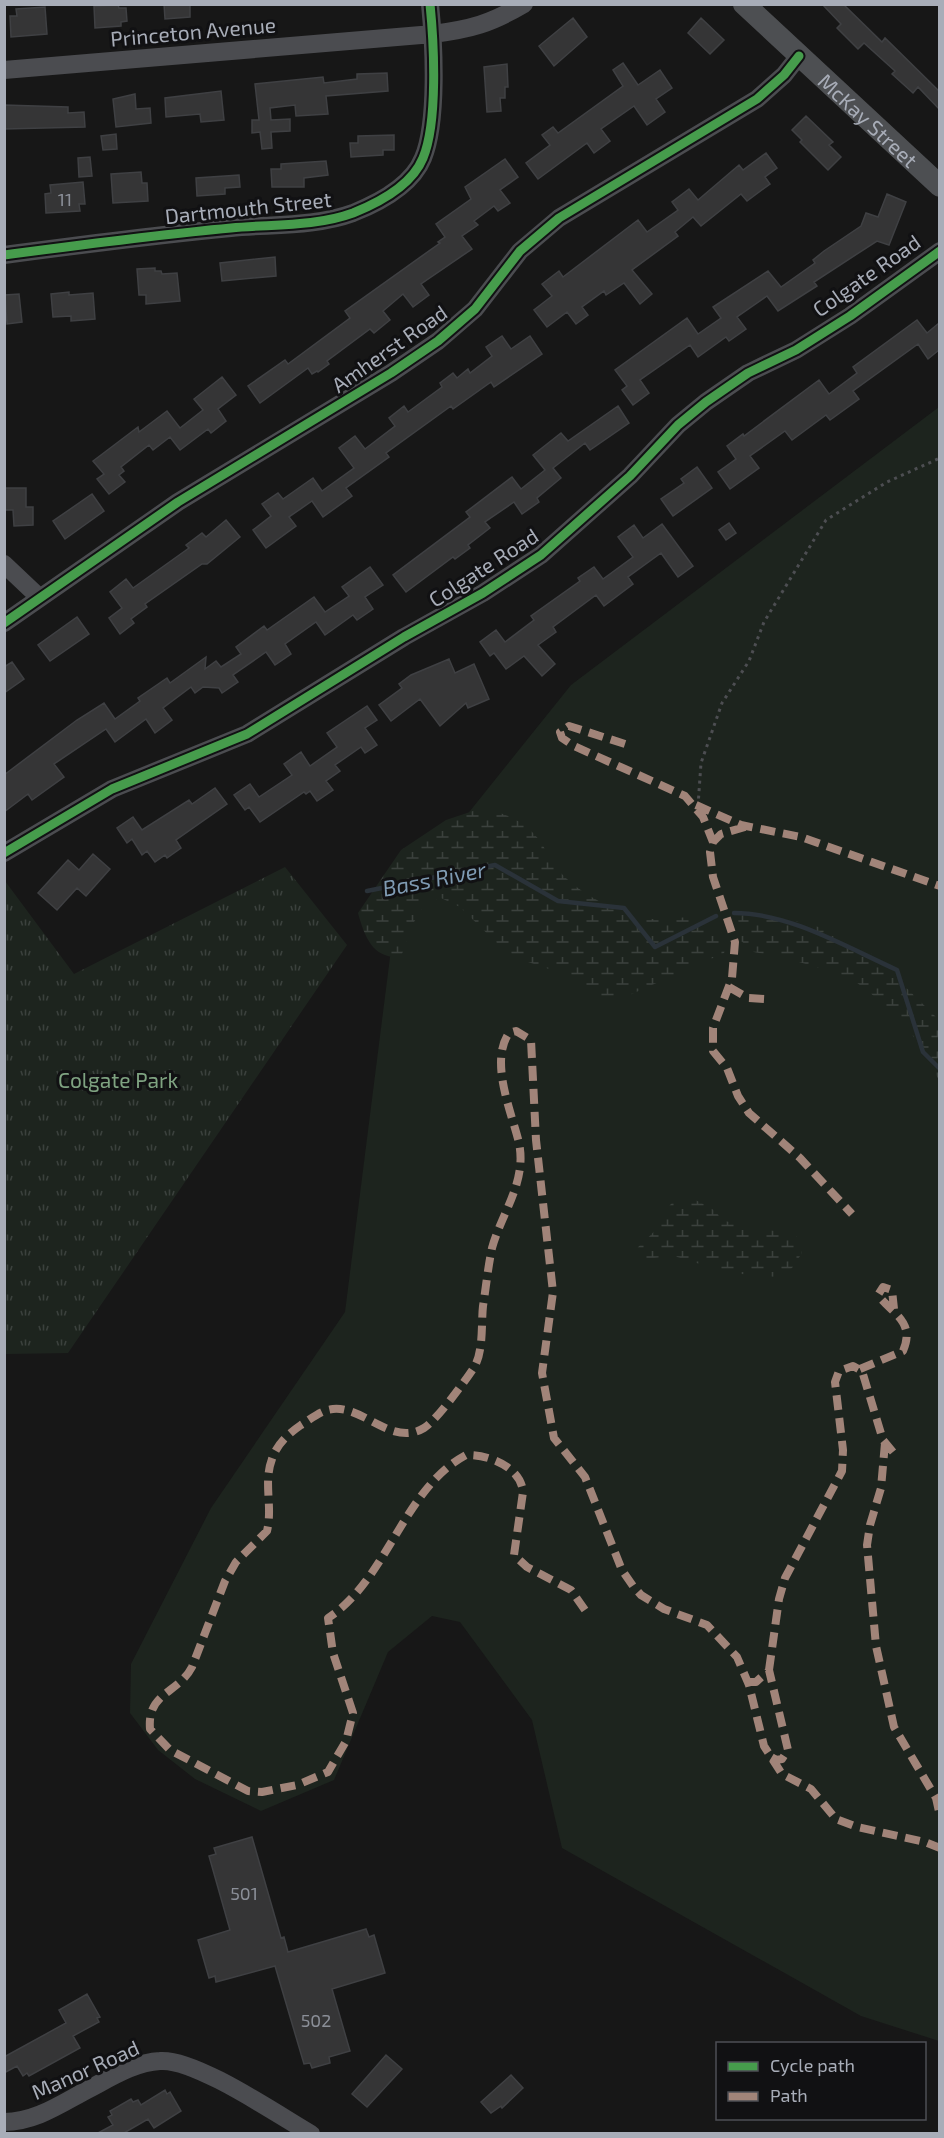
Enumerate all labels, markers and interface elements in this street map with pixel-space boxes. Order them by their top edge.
street label: Princeton Avenue [109,11,277,51]
street label: McKay Street [814,68,923,172]
street label: Dartmouth Street [163,186,333,228]
house number: 11 [58,188,72,210]
street label: Colgate Road [807,229,925,321]
street label: Amherst Road [327,299,451,397]
street label: Colgate Road [424,522,542,612]
water label: Bass River [380,855,489,901]
park label: Colgate Park [58,1067,178,1092]
house number: 501 [230,1882,258,1904]
house number: 502 [301,2009,331,2031]
street label: Manor Road [27,2034,143,2104]
legend [716,2042,926,2120]
text: Cycle path [770,2054,855,2076]
text: Path [770,2084,808,2106]

